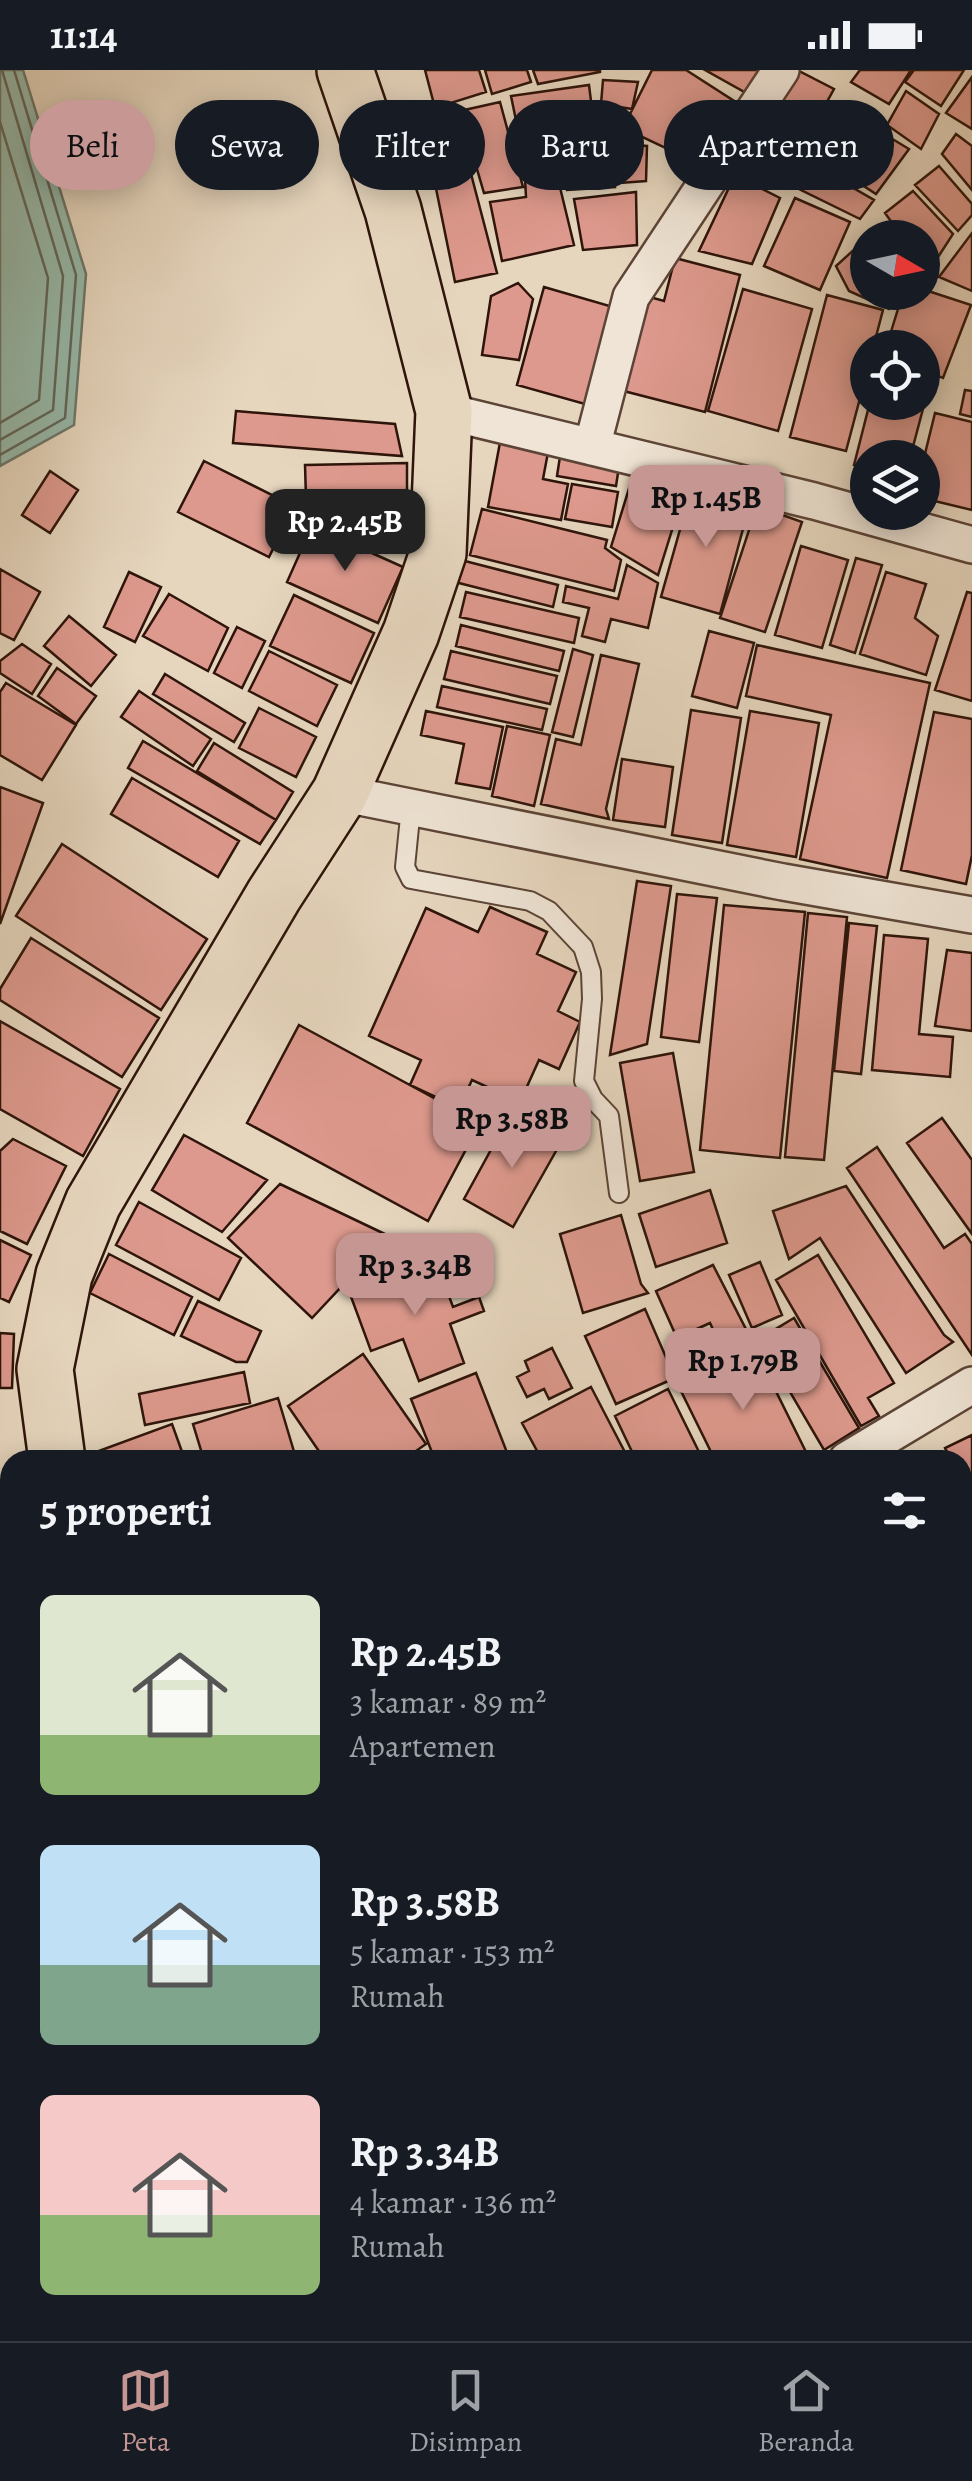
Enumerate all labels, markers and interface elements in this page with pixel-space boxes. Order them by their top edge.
text: 11:14 [50,9,118,61]
chip: Beli [30,100,155,190]
chip: Sewa [175,100,319,190]
chip: Filter [339,100,485,190]
chip: Baru [505,100,644,190]
chip: Apartemen [664,100,894,190]
north arrow [850,220,940,310]
map controls [850,220,940,530]
button: locate [850,330,940,420]
button: layers [850,440,940,530]
pin: Rp 1.45B [603,465,809,550]
text: Rp 1.45B [650,475,762,519]
pin: Rp 2.45B [242,489,448,574]
text: Rp 2.45B [287,499,403,543]
pin: Rp 3.58B [409,1086,615,1171]
text: Rp 3.58B [455,1096,569,1140]
pin: Rp 3.34B [312,1233,518,1318]
text: Rp 3.34B [358,1243,472,1287]
pin: Rp 1.79B [640,1328,846,1413]
text: Rp 1.79B [687,1338,799,1382]
text: 5 properti [40,1482,212,1539]
icon: filters [877,1483,932,1538]
text: Rp 2.45B [350,1623,502,1680]
icon: home [120,1635,240,1755]
text: 3 kamar · 89 m² [350,1680,546,1724]
text: Apartemen [350,1724,496,1768]
text: Rp 3.58B [350,1873,500,1930]
icon: home [120,1885,240,2005]
text: 5 kamar · 153 m² [350,1930,555,1974]
text: Rumah [350,1974,445,2018]
text: Rp 3.34B [350,2123,500,2180]
icon: home [120,2135,240,2255]
text: 4 kamar · 136 m² [350,2180,556,2224]
text: Rumah [350,2224,445,2268]
tab: Peta [118,2363,173,2461]
tab: Disimpan [409,2363,522,2461]
tab: Beranda [758,2363,854,2461]

